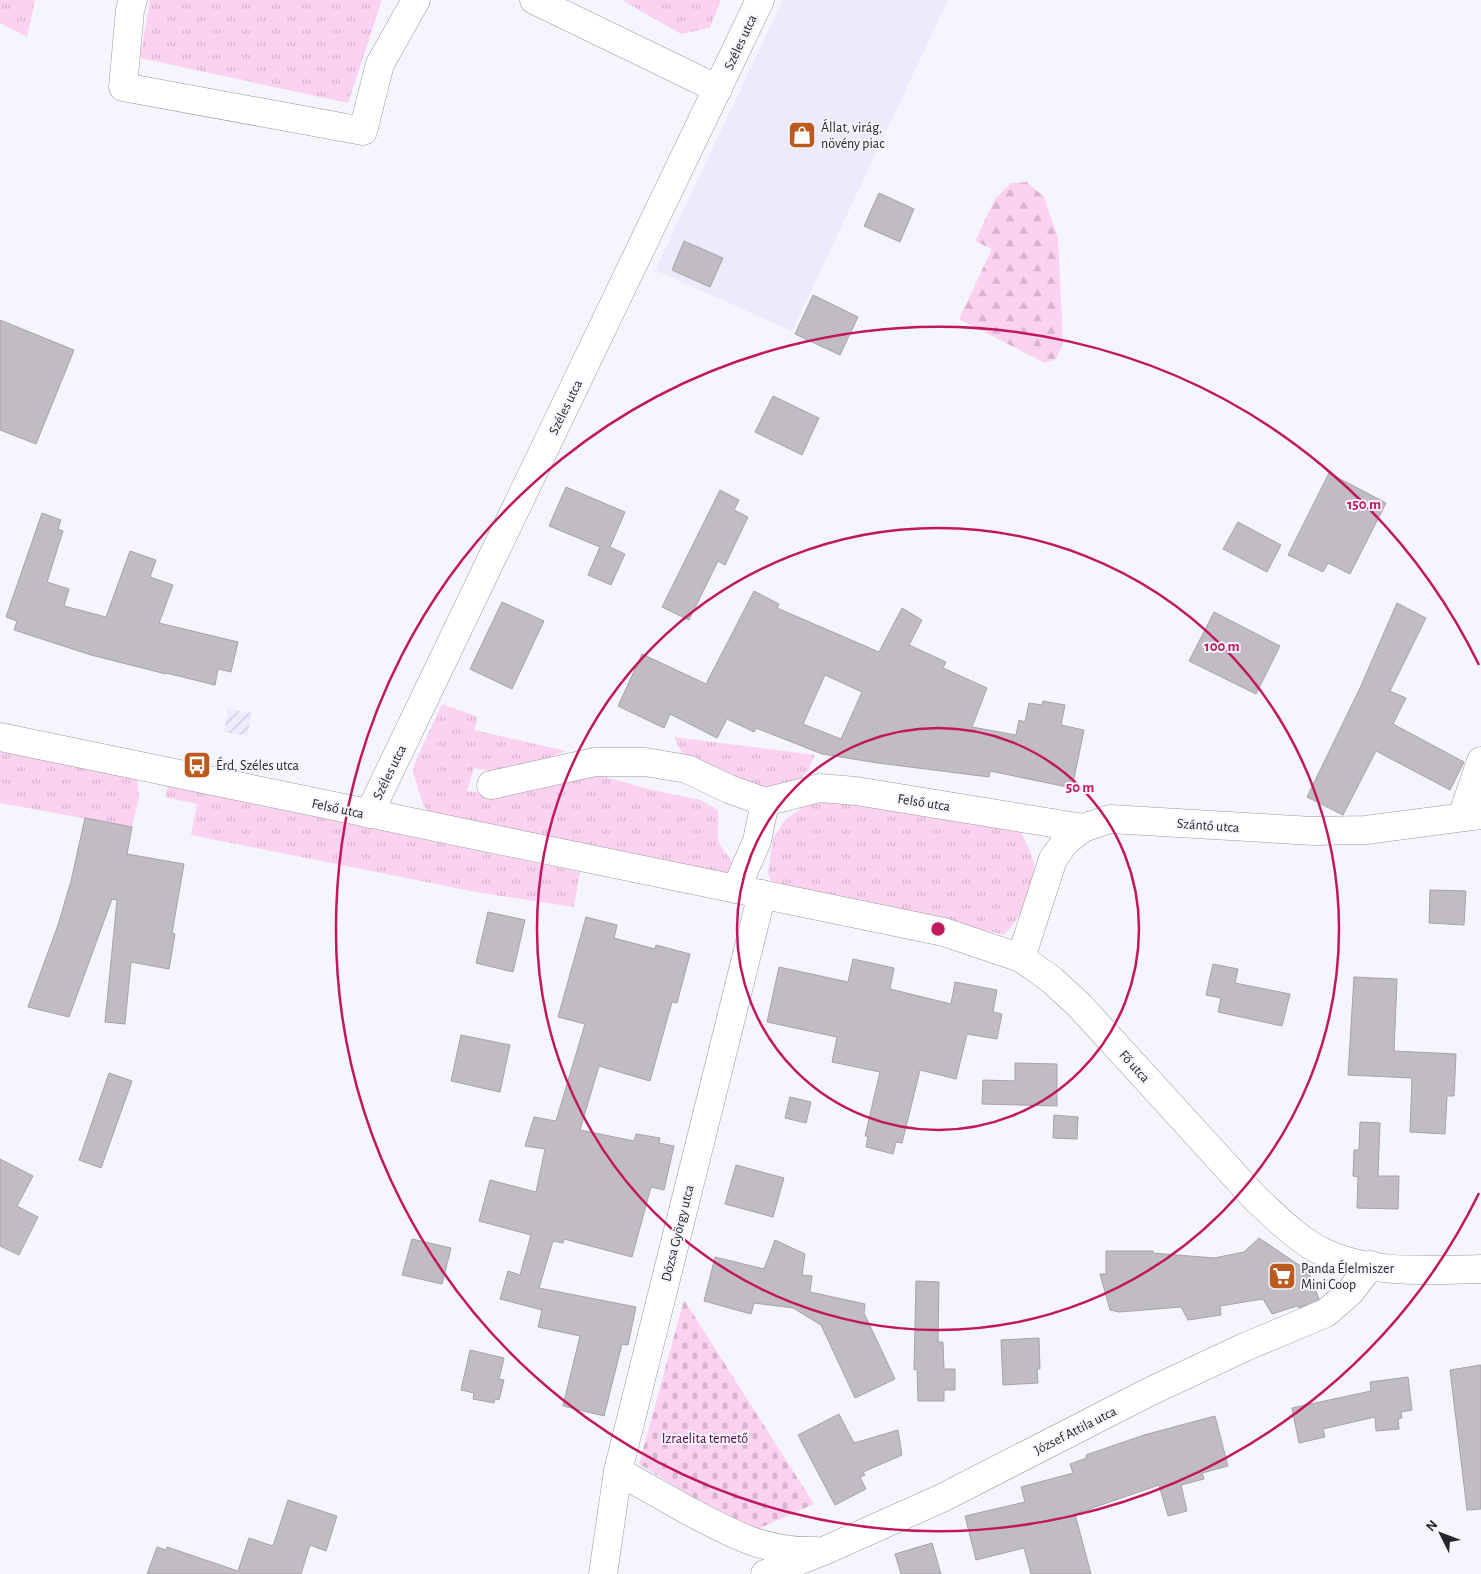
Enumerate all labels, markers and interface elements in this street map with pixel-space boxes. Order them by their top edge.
street label: Széles utca [722,12,760,72]
place label: Állat, virág, növény piac [821,118,885,151]
shop icon: Állat, virág, növény piac [787,120,817,150]
street label: Széles utca [547,377,585,437]
text: 150 m [1347,497,1381,512]
text: 100 m [1204,639,1240,654]
street label: Széles utca [371,742,409,802]
bus stop icon: Érd, Széles utca [182,750,212,780]
place label: Érd, Széles utca [216,756,300,773]
text: 50 m [1066,780,1094,795]
street label: Felső utca [897,792,952,814]
street label: Felső utca [310,797,366,821]
street label: Szántó utca [1176,817,1240,835]
centre of rings [929,920,947,938]
street label: Fő utca [1116,1048,1152,1086]
street label: Dózsa György utca [659,1183,697,1283]
place label: Panda Élelmiszer Mini Coop [1301,1259,1394,1292]
supermarket icon: Panda Élelmiszer Mini Coop [1267,1261,1297,1291]
street label: József Attila utca [1032,1404,1119,1458]
park label: Izraelita temető [662,1432,748,1446]
north arrow [1416,1509,1466,1559]
text: N [1424,1518,1441,1534]

